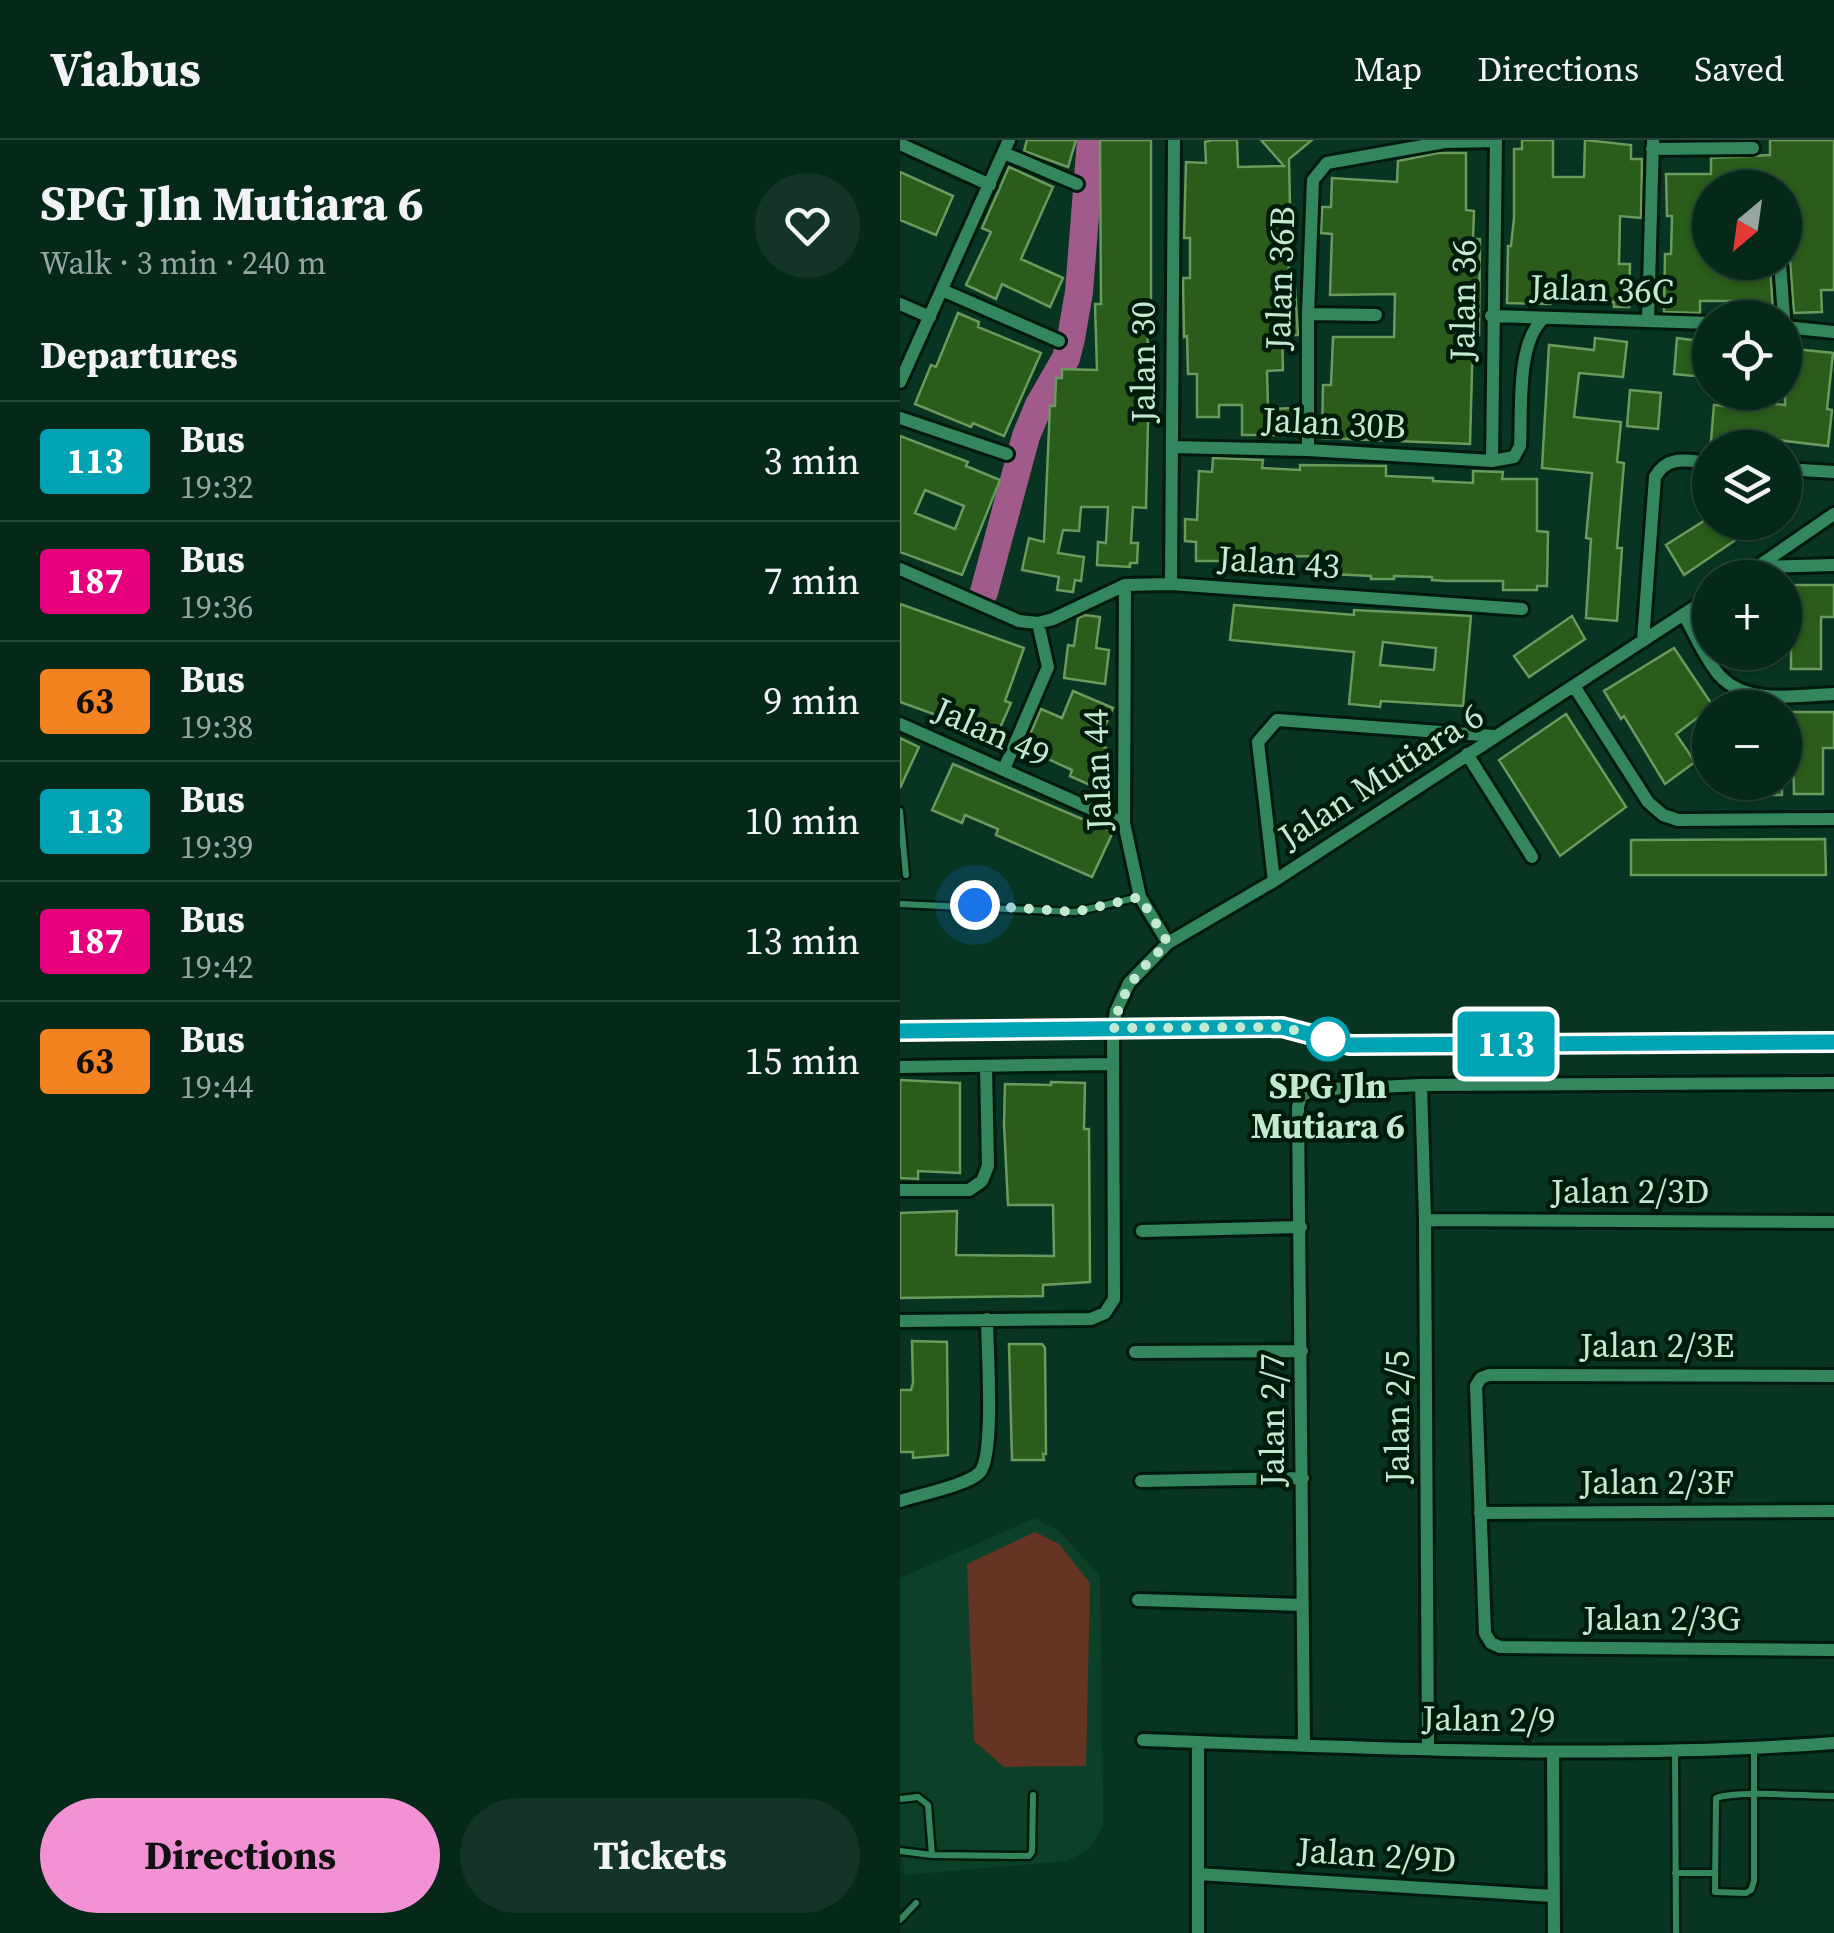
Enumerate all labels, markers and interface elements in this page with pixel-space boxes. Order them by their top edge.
text: Viabus [50,36,201,102]
text: Map [1354,45,1422,93]
text: Directions [1477,45,1639,93]
text: Saved [1694,45,1784,93]
text: SPG Jln Mutiara 6 [40,170,424,236]
north arrow [1692,170,1802,280]
map controls [1692,170,1802,800]
button: heart [755,173,860,278]
street label: Jalan 36B [1253,205,1307,352]
street label: Jalan 36 [1438,239,1488,362]
text: Walk · 3 min · 240 m [40,241,326,285]
street label: Jalan 36C [1528,262,1675,316]
button: locate [1692,300,1802,410]
street label: Jalan 30 [1119,301,1167,424]
text: Departures [40,329,238,381]
street label: Jalan 30B [1260,395,1407,451]
text: Bus [180,413,245,465]
button: layers [1692,430,1802,540]
text: 3 min [764,435,860,487]
text: 113 [67,437,123,485]
text: 19:32 [180,465,254,509]
text: Bus [180,533,245,585]
street label: Jalan 43 [1215,534,1342,590]
text: 7 min [764,555,860,607]
text: 187 [67,557,123,605]
button: + [1692,560,1802,670]
text: 19:36 [180,585,254,629]
text: Bus [180,653,245,705]
text: 9 min [764,675,860,727]
text: 63 [76,677,114,725]
street label: Jalan 49 [926,685,1058,779]
button: − [1692,690,1802,800]
street label: Jalan Mutiara 6 [1268,692,1493,861]
text: 19:38 [180,705,254,749]
street label: Jalan 44 [1071,708,1123,833]
text: Bus [180,773,245,825]
text: 10 min [745,795,860,847]
text: 113 [67,797,123,845]
text: 19:39 [180,825,254,869]
your location [950,880,1000,930]
text: Bus [180,893,245,945]
text: 13 min [745,915,860,967]
text: 187 [67,917,123,965]
text: 19:42 [180,945,254,989]
line badge: 113 [1448,1012,1564,1076]
text: Bus [180,1013,245,1065]
marker: SPG Jln Mutiara 6 [1307,1018,1349,1060]
text: 113 [1478,1020,1534,1068]
text: 15 min [745,1035,860,1087]
text: 63 [76,1037,114,1085]
place label: SPG Jln Mutiara 6 [1251,1062,1405,1150]
text: 19:44 [180,1065,254,1109]
street label: Jalan 2/3D [1550,1167,1709,1215]
street label: Jalan 2/3E [1579,1321,1734,1369]
street label: Jalan 2/5 [1373,1350,1421,1485]
street label: Jalan 2/7 [1248,1353,1296,1488]
street label: Jalan 2/3F [1579,1458,1734,1506]
street label: Jalan 2/3G [1582,1594,1741,1642]
street label: Jalan 2/9 [1421,1694,1556,1744]
button: Directions [40,1798,440,1913]
button: Tickets [460,1798,860,1913]
street label: Jalan 2/9D [1295,1825,1458,1884]

